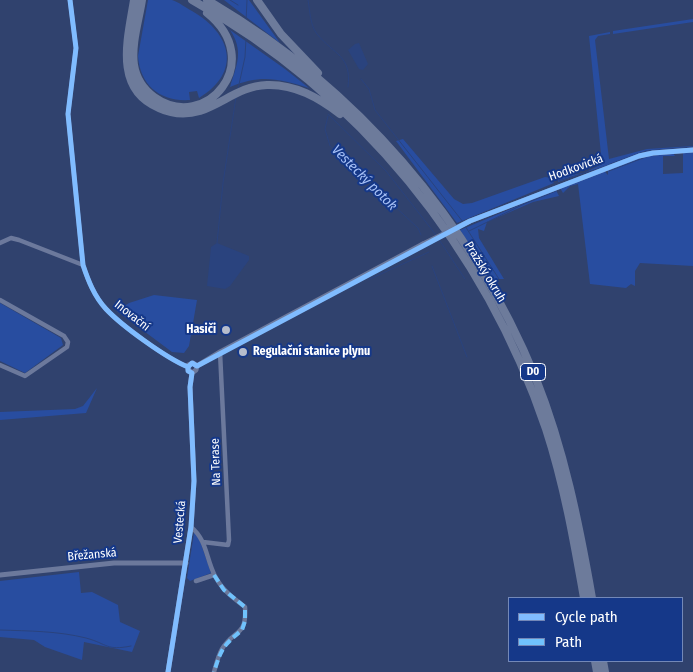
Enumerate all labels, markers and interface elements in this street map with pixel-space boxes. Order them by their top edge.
water label: Vestecký potok [328,142,400,214]
street label: Hodkovická [547,152,605,184]
street label: Pražský okruh [461,239,509,305]
street label: Inovační [111,298,153,334]
place label: Hasiči [186,323,216,337]
marker: Hasiči [220,324,232,336]
place label: Regulační stanice plynu [253,345,370,359]
marker: Regulační stanice plynu [237,346,249,358]
road number: D0 [520,364,546,381]
street label: Na Terase [208,438,224,486]
street label: Vestecká [171,500,189,544]
street label: Břežanská [67,546,117,564]
legend [508,597,683,662]
text: Cycle path [555,608,618,626]
text: Path [555,633,582,651]

